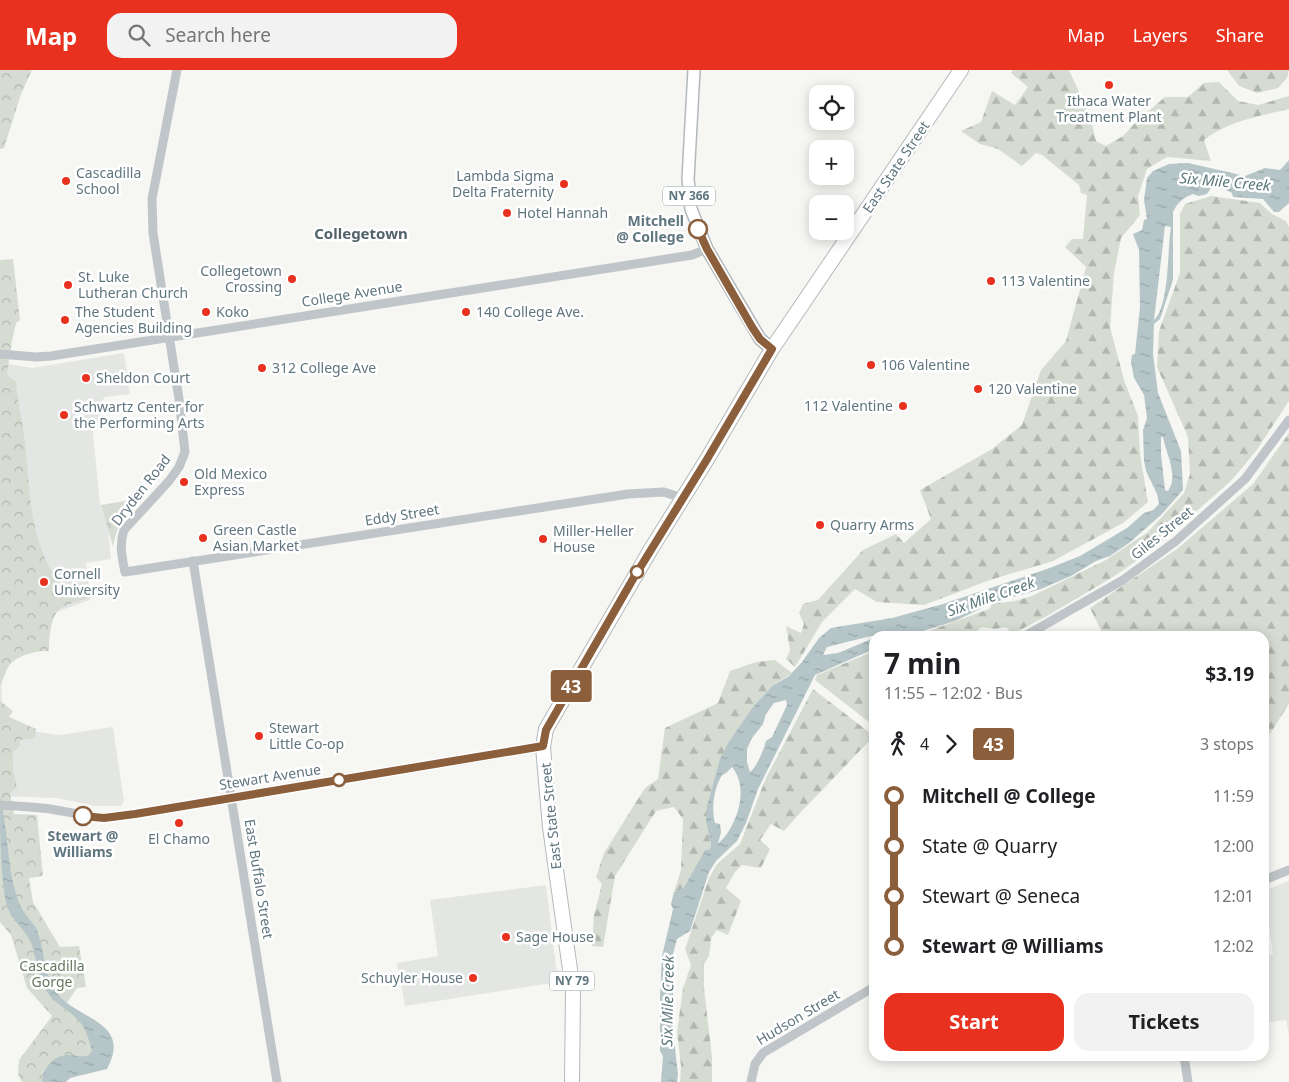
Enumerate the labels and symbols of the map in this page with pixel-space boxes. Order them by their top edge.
marker: Ithaca Water Treatment Plant [1103,79,1115,91]
place label: Ithaca Water Treatment Plant [1056,91,1162,126]
street label: East State Street [858,117,933,217]
place label: Cascadilla School [76,163,141,198]
place label: Lambda Sigma Delta Fraternity [452,166,555,201]
water label: Six Mile Creek [1179,167,1272,195]
marker: Cascadilla School [60,175,72,187]
marker: Lambda Sigma Delta Fraternity [558,178,570,190]
road number: NY 366 [663,186,715,206]
place label: Hotel Hannah [517,203,608,222]
marker: Hotel Hannah [501,207,513,219]
place label: Mitchell @ College [616,211,684,246]
marker: Mitchell @ College [688,219,708,239]
district label: Collegetown [314,223,408,243]
place label: Collegetown Crossing [200,261,282,296]
place label: St. Luke Lutheran Church [78,267,188,302]
place label: 113 Valentine [1001,271,1090,290]
marker: Collegetown Crossing [286,273,298,285]
marker: 113 Valentine [985,275,997,287]
street label: College Avenue [300,276,404,311]
marker: St. Luke Lutheran Church [62,279,74,291]
place label: The Student Agencies Building [75,302,192,337]
place label: Koko [216,302,249,321]
place label: 140 College Ave. [476,302,584,321]
marker: Koko [200,306,212,318]
marker: 140 College Ave. [460,306,472,318]
marker: The Student Agencies Building [59,314,71,326]
place label: 106 Valentine [881,355,970,374]
place label: 312 College Ave [272,358,376,377]
marker: 106 Valentine [865,359,877,371]
marker: 312 College Ave [256,362,268,374]
place label: Sheldon Court [96,368,190,387]
marker: Sheldon Court [80,372,92,384]
place label: 120 Valentine [988,379,1077,398]
marker: 120 Valentine [972,383,984,395]
place label: 112 Valentine [804,396,893,415]
place label: Schwartz Center for the Performing Arts [74,397,205,432]
marker: 112 Valentine [897,400,909,412]
marker: Schwartz Center for the Performing Arts [58,409,70,421]
street label: Dryden Road [107,450,174,529]
place label: Old Mexico Express [194,464,267,499]
marker: Old Mexico Express [178,476,190,488]
street label: Eddy Street [363,499,440,530]
street label: Giles Street [1127,502,1197,564]
place label: Quarry Arms [830,515,915,534]
marker: Quarry Arms [814,519,826,531]
place label: Green Castle Asian Market [213,520,299,555]
place label: Miller-Heller House [553,521,634,556]
marker: Green Castle Asian Market [197,532,209,544]
marker: Miller-Heller House [537,533,549,545]
place label: Cornell University [54,564,121,599]
unlabelled marker [630,565,644,579]
water label: Six Mile Creek [944,572,1038,620]
marker: Cornell University [38,576,50,588]
line badge: 43 [548,670,594,702]
place label: Stewart Little Co-op [269,718,344,753]
marker: Stewart Little Co-op [253,730,265,742]
street label: Stewart Avenue [218,759,322,794]
street label: East State Street [535,762,566,870]
unlabelled marker [332,773,346,787]
marker: Stewart @ Williams [73,806,93,826]
marker: El Chamo [173,817,185,829]
street label: East Buffalo Street [241,818,278,940]
place label: Stewart @ Williams [48,826,118,861]
place label: El Chamo [148,829,210,848]
place label: Sage House [516,927,594,946]
marker: Sage House [500,931,512,943]
water label: Six Mile Creek [656,955,678,1047]
park label: Cascadilla Gorge [19,956,85,991]
place label: Schuyler House [361,968,463,987]
road number: NY 79 [550,971,594,990]
marker: Schuyler House [467,972,479,984]
street label: Hudson Street [752,984,843,1049]

